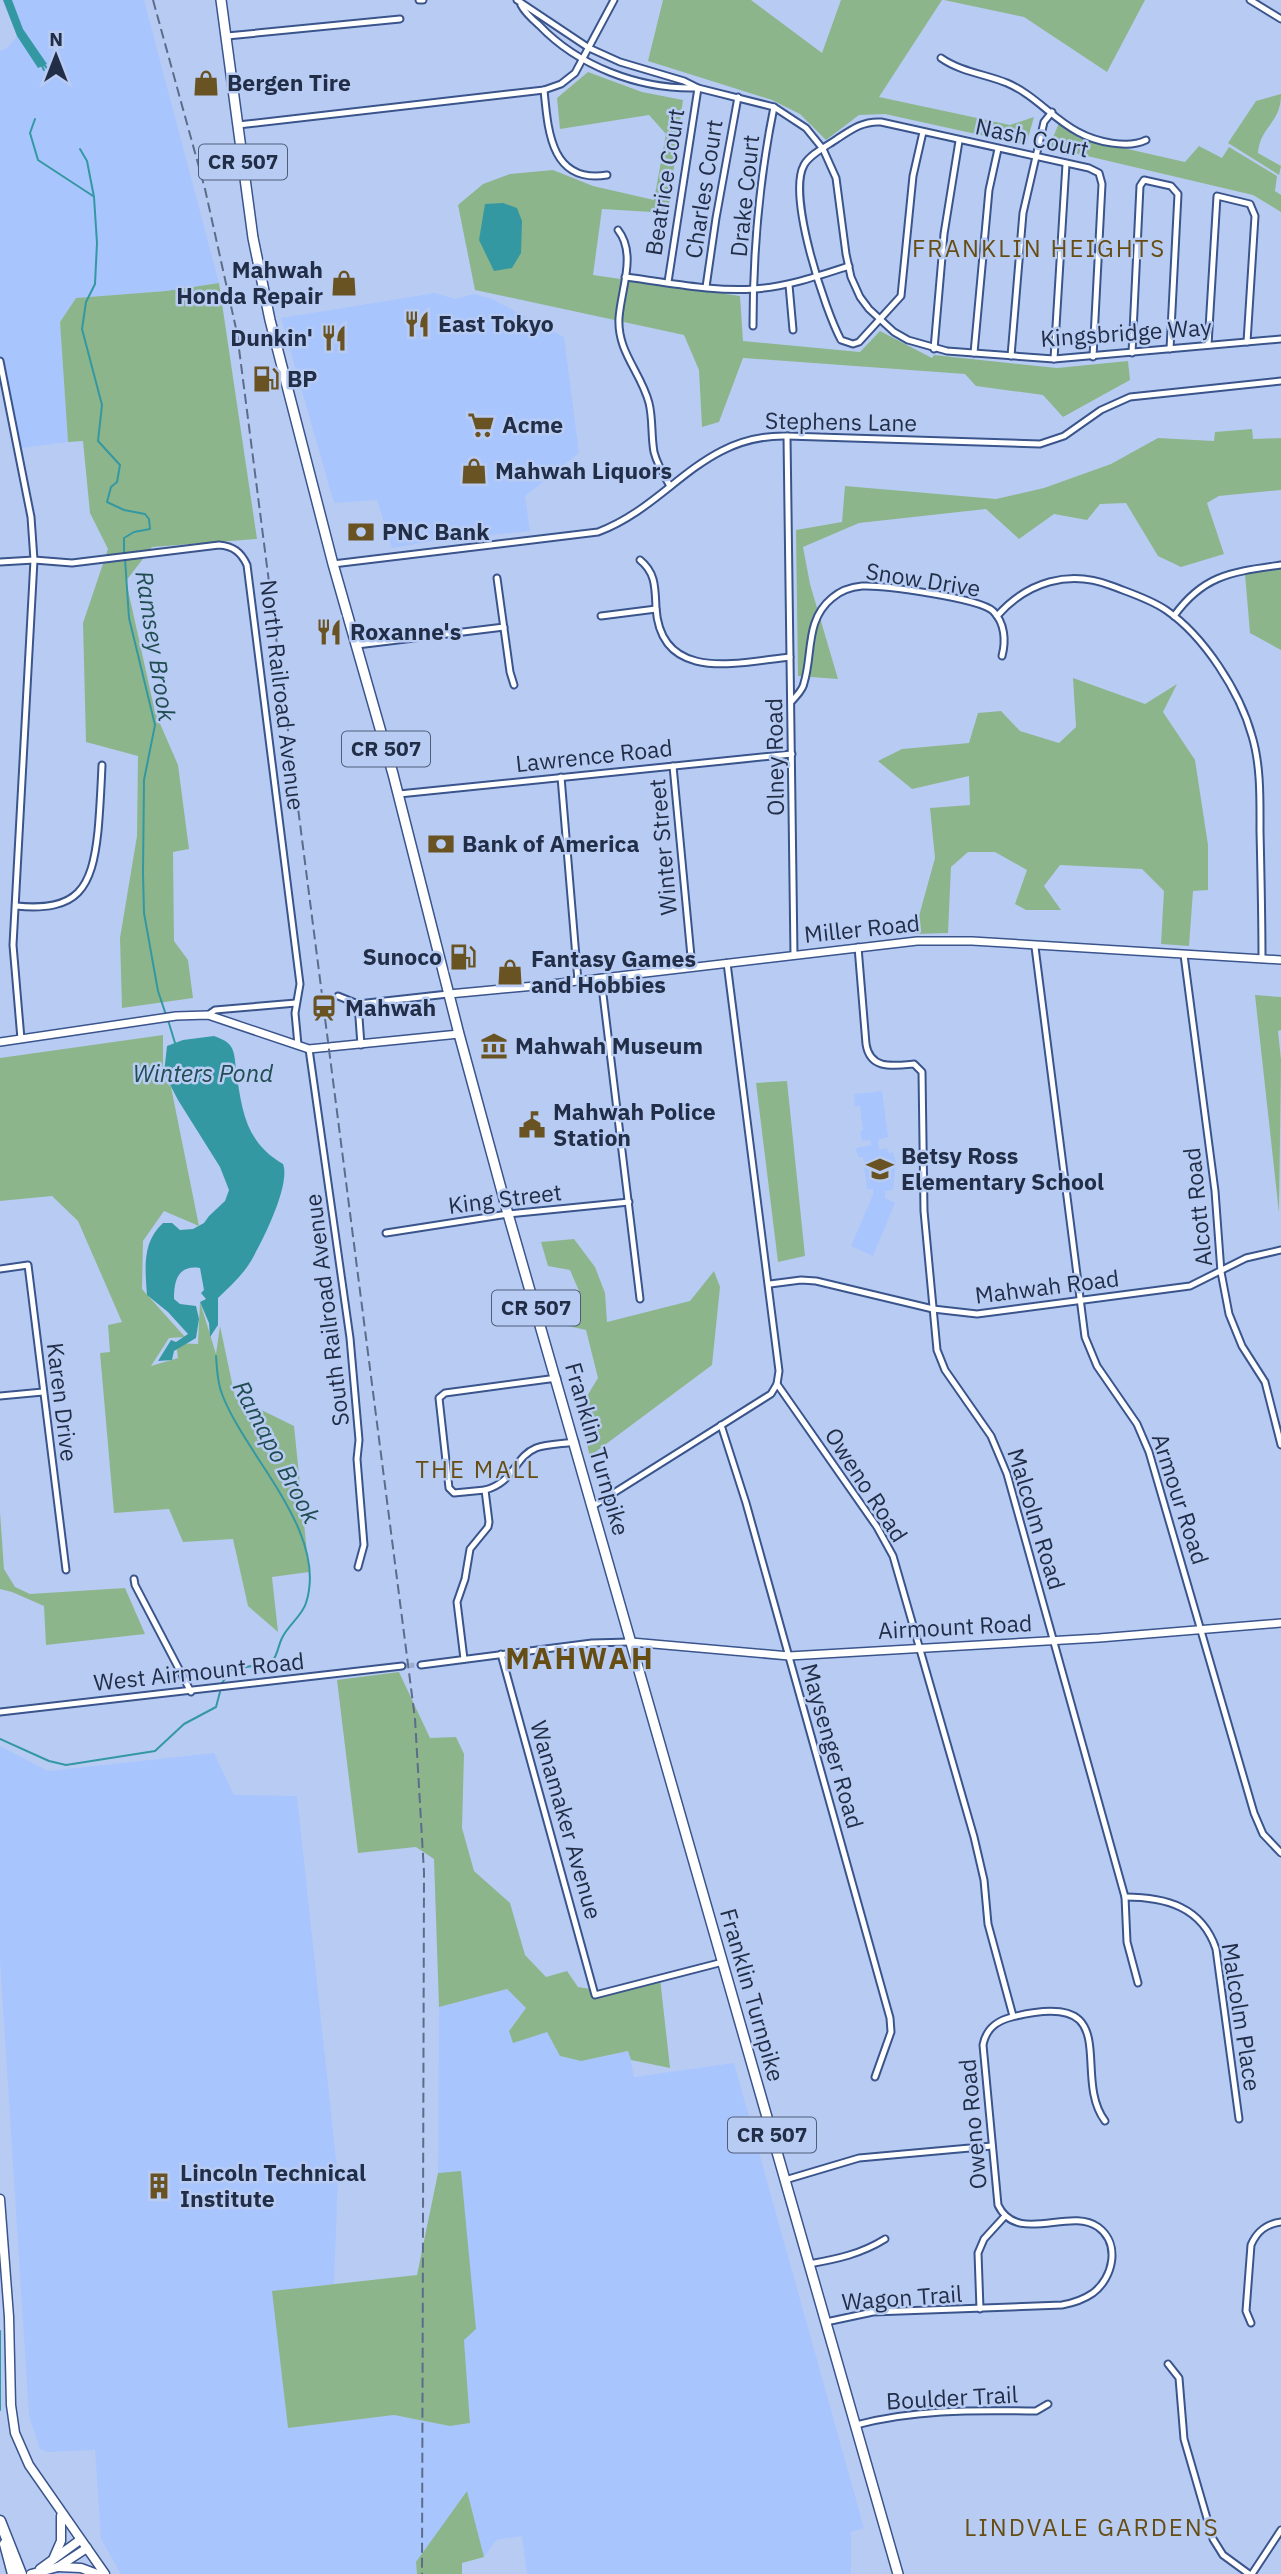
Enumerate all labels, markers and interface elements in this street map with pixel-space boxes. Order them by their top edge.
north arrow [21,21,91,91]
text: N [49,27,63,51]
place label: Bergen Tire [227,67,351,97]
shop icon: Bergen Tire [191,68,221,98]
street label: Beatrice Court [638,106,690,258]
street label: Nash Court [973,110,1092,164]
street label: Charles Court [677,117,729,261]
street label: Drake Court [723,133,765,258]
road number: CR 507 [199,144,287,180]
district label: FRANKLIN HEIGHTS [912,232,1166,264]
place label: Mahwah Honda Repair [176,254,323,310]
shop icon: Mahwah Honda Repair [329,268,359,298]
place label: East Tokyo [438,308,554,338]
restaurant icon: East Tokyo [402,309,432,339]
street label: Kingsbridge Way [1039,311,1213,353]
place label: Dunkin' [230,322,313,352]
restaurant icon: Dunkin' [319,323,349,353]
place label: BP [287,363,317,393]
fuel station icon: BP [251,364,281,394]
street label: Stephens Lane [765,405,917,437]
place label: Acme [502,409,563,439]
supermarket icon: Acme [466,410,496,440]
place label: Mahwah Liquors [495,455,672,485]
shop icon: Mahwah Liquors [459,456,489,486]
place label: PNC Bank [382,516,490,546]
bank icon: PNC Bank [346,517,376,547]
street label: Snow Drive [864,555,983,603]
water label: Ramsey Brook [128,568,184,724]
street label: North Railroad Avenue [254,578,312,812]
place label: Roxanne's [350,616,461,646]
restaurant icon: Roxanne's [314,617,344,647]
street label: Olney Road [758,698,790,816]
road number: CR 507 [342,732,430,766]
street label: Lawrence Road [514,732,674,778]
street label: Winter Street [641,778,683,917]
place label: Bank of America [462,828,640,858]
bank icon: Bank of America [426,829,456,859]
street label: Miller Road [803,907,921,949]
place label: Sunoco [363,941,442,971]
fuel station icon: Sunoco [448,942,478,972]
place label: Fantasy Games and Hobbies [531,943,696,999]
shop icon: Fantasy Games and Hobbies [495,957,525,987]
place label: Mahwah [345,992,436,1022]
station icon: Mahwah [309,993,339,1023]
place label: Mahwah Museum [515,1030,703,1060]
museum icon: Mahwah Museum [479,1031,509,1061]
water label: Winters Pond [133,1057,273,1089]
place label: Mahwah Police Station [553,1096,716,1152]
public building icon: Mahwah Police Station [517,1110,547,1140]
place label: Betsy Ross Elementary School [901,1140,1104,1196]
street label: Alcott Road [1176,1146,1218,1268]
school or university icon: Betsy Ross Elementary School [865,1154,895,1184]
street label: King Street [446,1176,563,1220]
street label: South Railroad Avenue [297,1192,355,1428]
street label: Mahwah Road [973,1262,1121,1310]
road number: CR 507 [492,1290,580,1326]
street label: Karen Drive [41,1341,85,1463]
street label: Franklin Turnpike [559,1359,637,1539]
water label: Ramapo Brook [226,1374,328,1529]
street label: Oweno Road [819,1421,915,1547]
street label: Armour Road [1146,1429,1216,1568]
street label: Malcolm Road [1001,1444,1073,1593]
district label: THE MALL [415,1453,541,1485]
street label: Airmount Road [877,1607,1033,1645]
district label: MAHWAH [505,1638,655,1677]
street label: West Airmount Road [92,1645,306,1697]
street label: Maysenger Road [795,1660,871,1832]
street label: Wanamaker Avenue [524,1717,610,1923]
street label: Franklin Turnpike [714,1905,792,2085]
street label: Malcolm Place [1215,1941,1269,2093]
street label: Oweno Road [951,2058,993,2191]
road number: CR 507 [728,2118,816,2152]
place label: Lincoln Technical Institute [180,2157,366,2213]
building icon: Lincoln Technical Institute [144,2171,174,2201]
street label: Wagon Trail [841,2278,963,2316]
street label: Boulder Trail [885,2379,1019,2415]
district label: LINDVALE GARDENS [964,2511,1220,2543]

